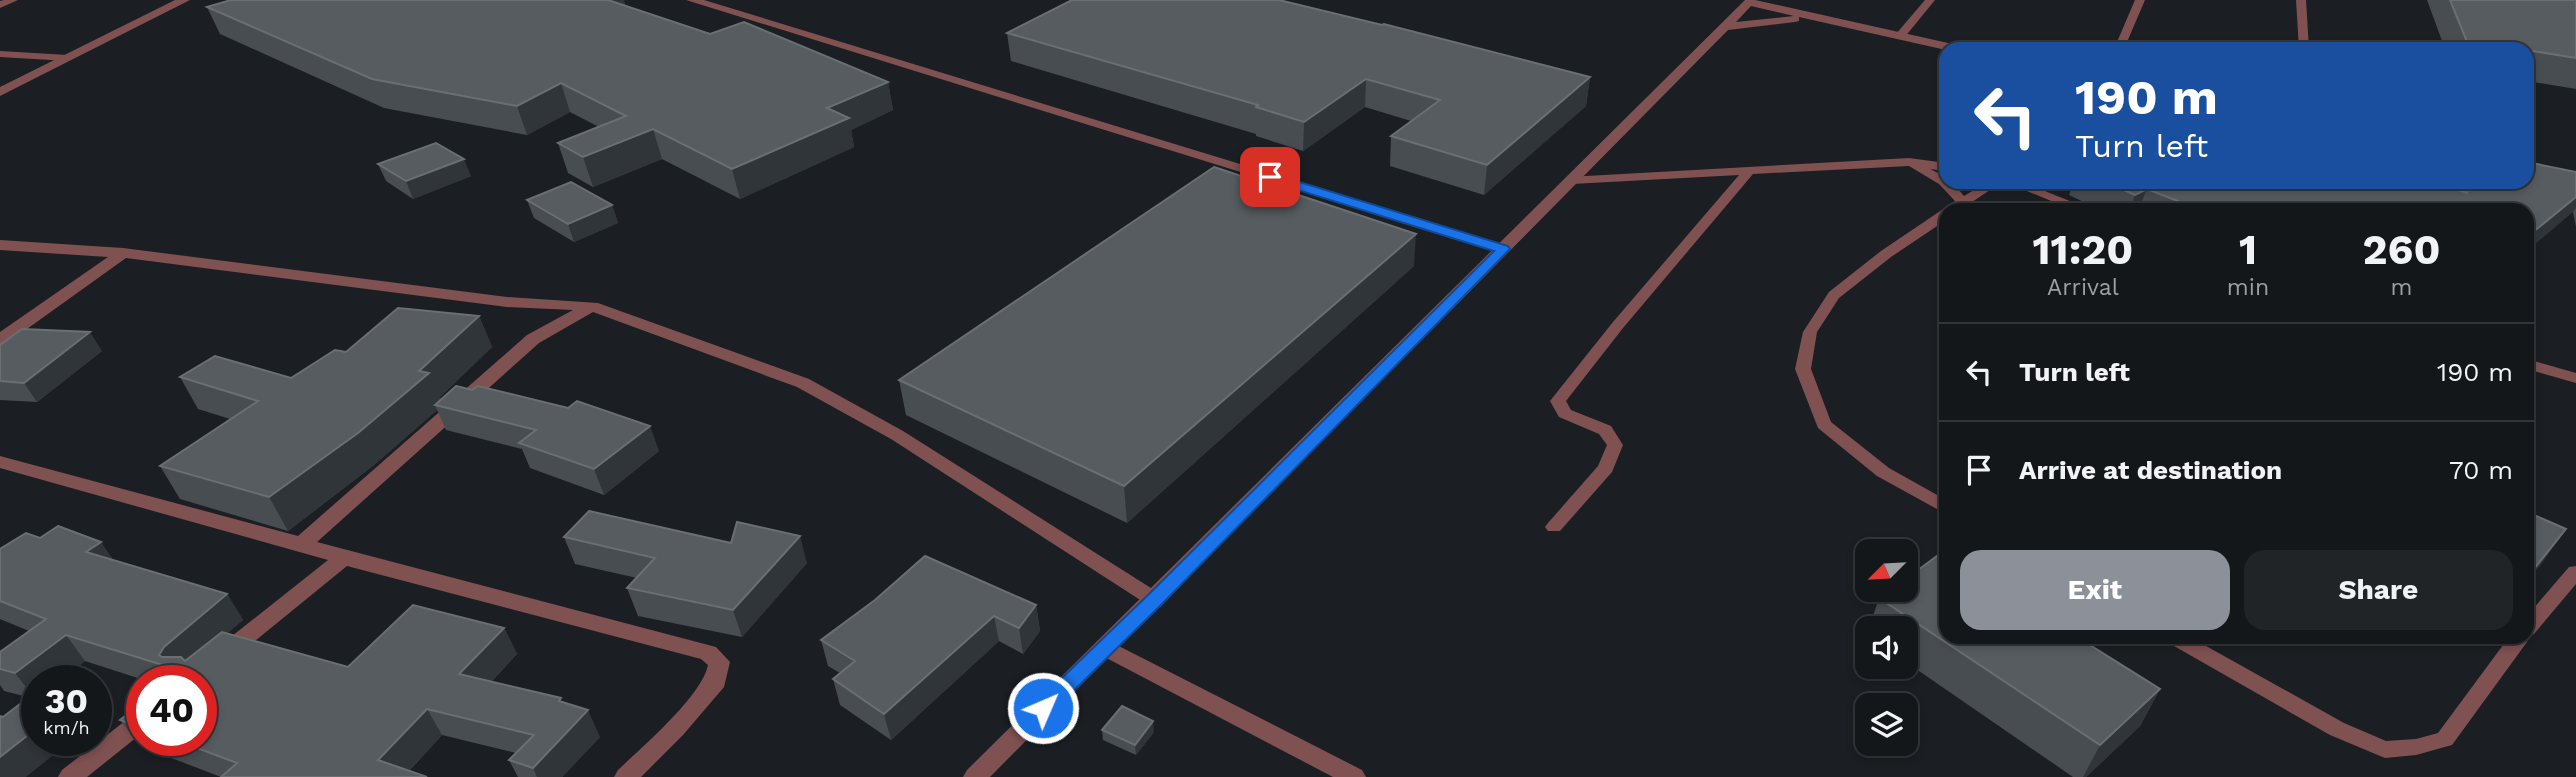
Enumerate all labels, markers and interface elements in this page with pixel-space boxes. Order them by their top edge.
text: 190 m [2075,68,2218,126]
icon: left [1960,70,2051,161]
text: Turn left [2075,127,2208,165]
pin [1240,147,1300,207]
icon: arrive [1251,158,1289,196]
text: 11:20 [2032,225,2133,274]
text: 1 [2239,225,2257,274]
text: 260 [2363,225,2441,274]
text: Arrival [2047,274,2119,301]
text: min [2227,274,2269,301]
text: m [2391,274,2413,301]
icon: left [1960,353,1998,391]
text: Turn left [2019,357,2130,387]
text: 190 m [2437,357,2513,387]
icon: arrive [1960,451,1998,489]
text: Arrive at destination [2019,455,2282,485]
text: 70 m [2449,455,2513,485]
north arrow [1855,539,1918,602]
map controls [1855,539,1918,756]
button: Exit [1960,550,2230,630]
button: Share [2244,550,2513,630]
button: sound [1855,616,1918,679]
speed limit sign: 40 [126,665,217,756]
position arrow [1006,671,1080,745]
text: 30 [45,680,88,722]
button: layers [1855,693,1918,756]
text: km/h [43,717,90,738]

